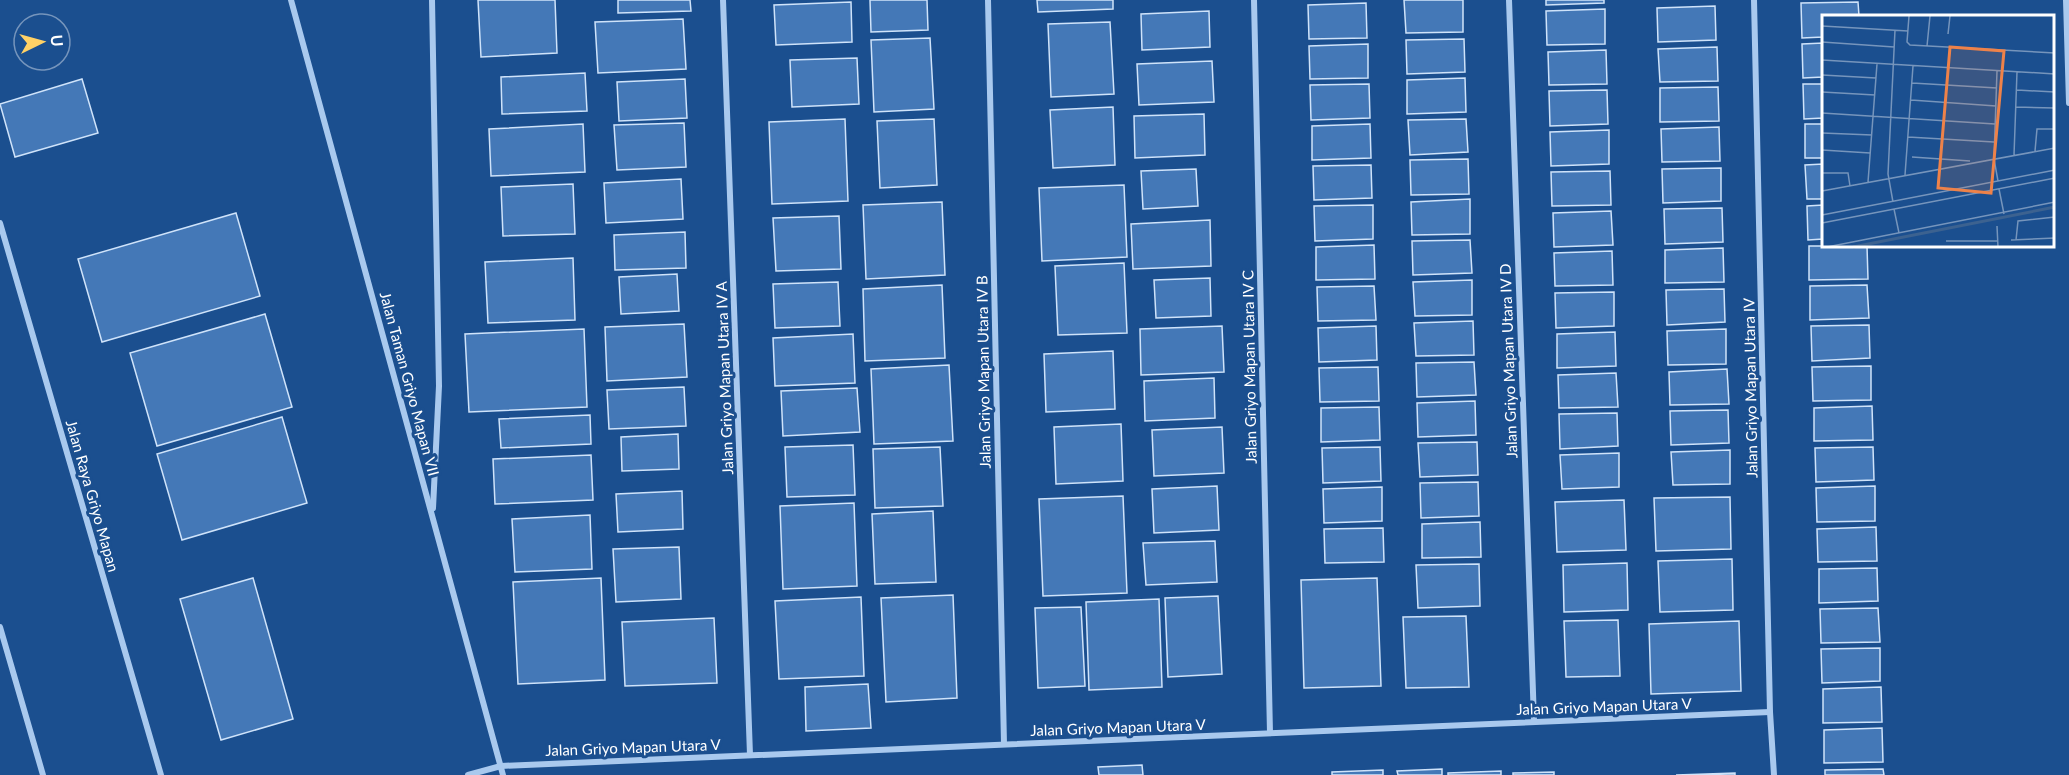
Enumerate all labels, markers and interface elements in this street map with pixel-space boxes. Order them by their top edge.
north arrow [12,12,72,72]
inset map [1822,15,2054,248]
text: U [47,34,67,47]
street label: Jalan Griyo Mapan Utara IV D [1496,263,1520,459]
street label: Jalan Griyo Mapan Utara IV C [1238,270,1260,464]
street label: Jalan Griyo Mapan Utara IV B [972,275,994,469]
street label: Jalan Griyo Mapan Utara IV A [712,280,736,475]
street label: Jalan Taman Griyo Mapan VII [377,290,443,478]
street label: Jalan Griyo Mapan Utara IV [1739,297,1761,478]
street label: Jalan Raya Griyo Mapan [63,418,123,574]
street label: Jalan Griyo Mapan Utara V [1516,694,1693,718]
street label: Jalan Griyo Mapan Utara V [1030,715,1207,739]
street label: Jalan Griyo Mapan Utara V [545,735,722,759]

